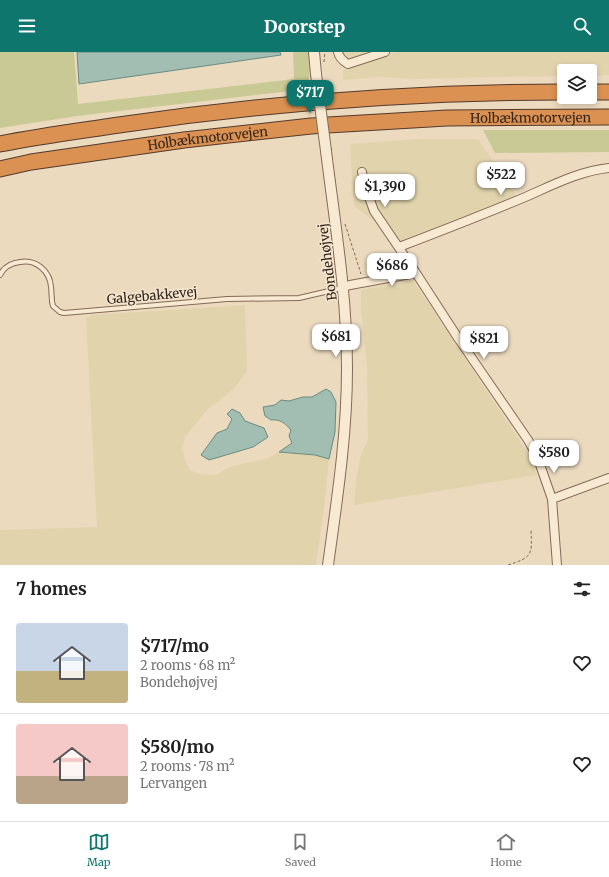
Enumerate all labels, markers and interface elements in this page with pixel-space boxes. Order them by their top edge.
icon: menu [16,15,38,37]
text: Doorstep [264,15,345,38]
icon: search [571,15,593,37]
map controls [557,64,597,104]
button: layers [557,64,597,104]
pin: $717 [286,80,334,114]
text: $717 [296,84,324,101]
street label: Holbækmotorvejen [470,109,592,127]
street label: Holbækmotorvejen [146,123,269,154]
pin: $522 [477,162,525,196]
text: $522 [486,166,516,183]
pin: $1,390 [352,174,418,208]
text: $1,390 [364,178,406,195]
street label: Bondehøjvej [314,222,341,302]
pin: $686 [368,253,416,287]
text: $686 [376,257,408,274]
street label: Galgebakkevej [106,283,198,308]
pin: $681 [312,324,360,358]
pin: $821 [460,326,508,360]
text: $681 [321,328,351,345]
text: $821 [469,330,499,347]
pin: $580 [530,440,578,474]
text: $580 [538,444,570,461]
text: 7 homes [16,578,87,600]
icon: filters [571,578,593,600]
text: $717/mo [140,635,209,657]
icon: home [48,639,96,687]
icon: heart [571,652,593,674]
text: 2 rooms · 68 m² [140,657,235,674]
text: Bondehøjvej [140,674,218,691]
text: $580/mo [140,736,214,758]
icon: home [48,740,96,788]
icon: heart [571,753,593,775]
text: 2 rooms · 78 m² [140,758,234,775]
text: Lervangen [140,775,207,792]
tab: Map [87,831,111,869]
tab: Saved [285,831,316,869]
tab: Home [490,831,522,869]

